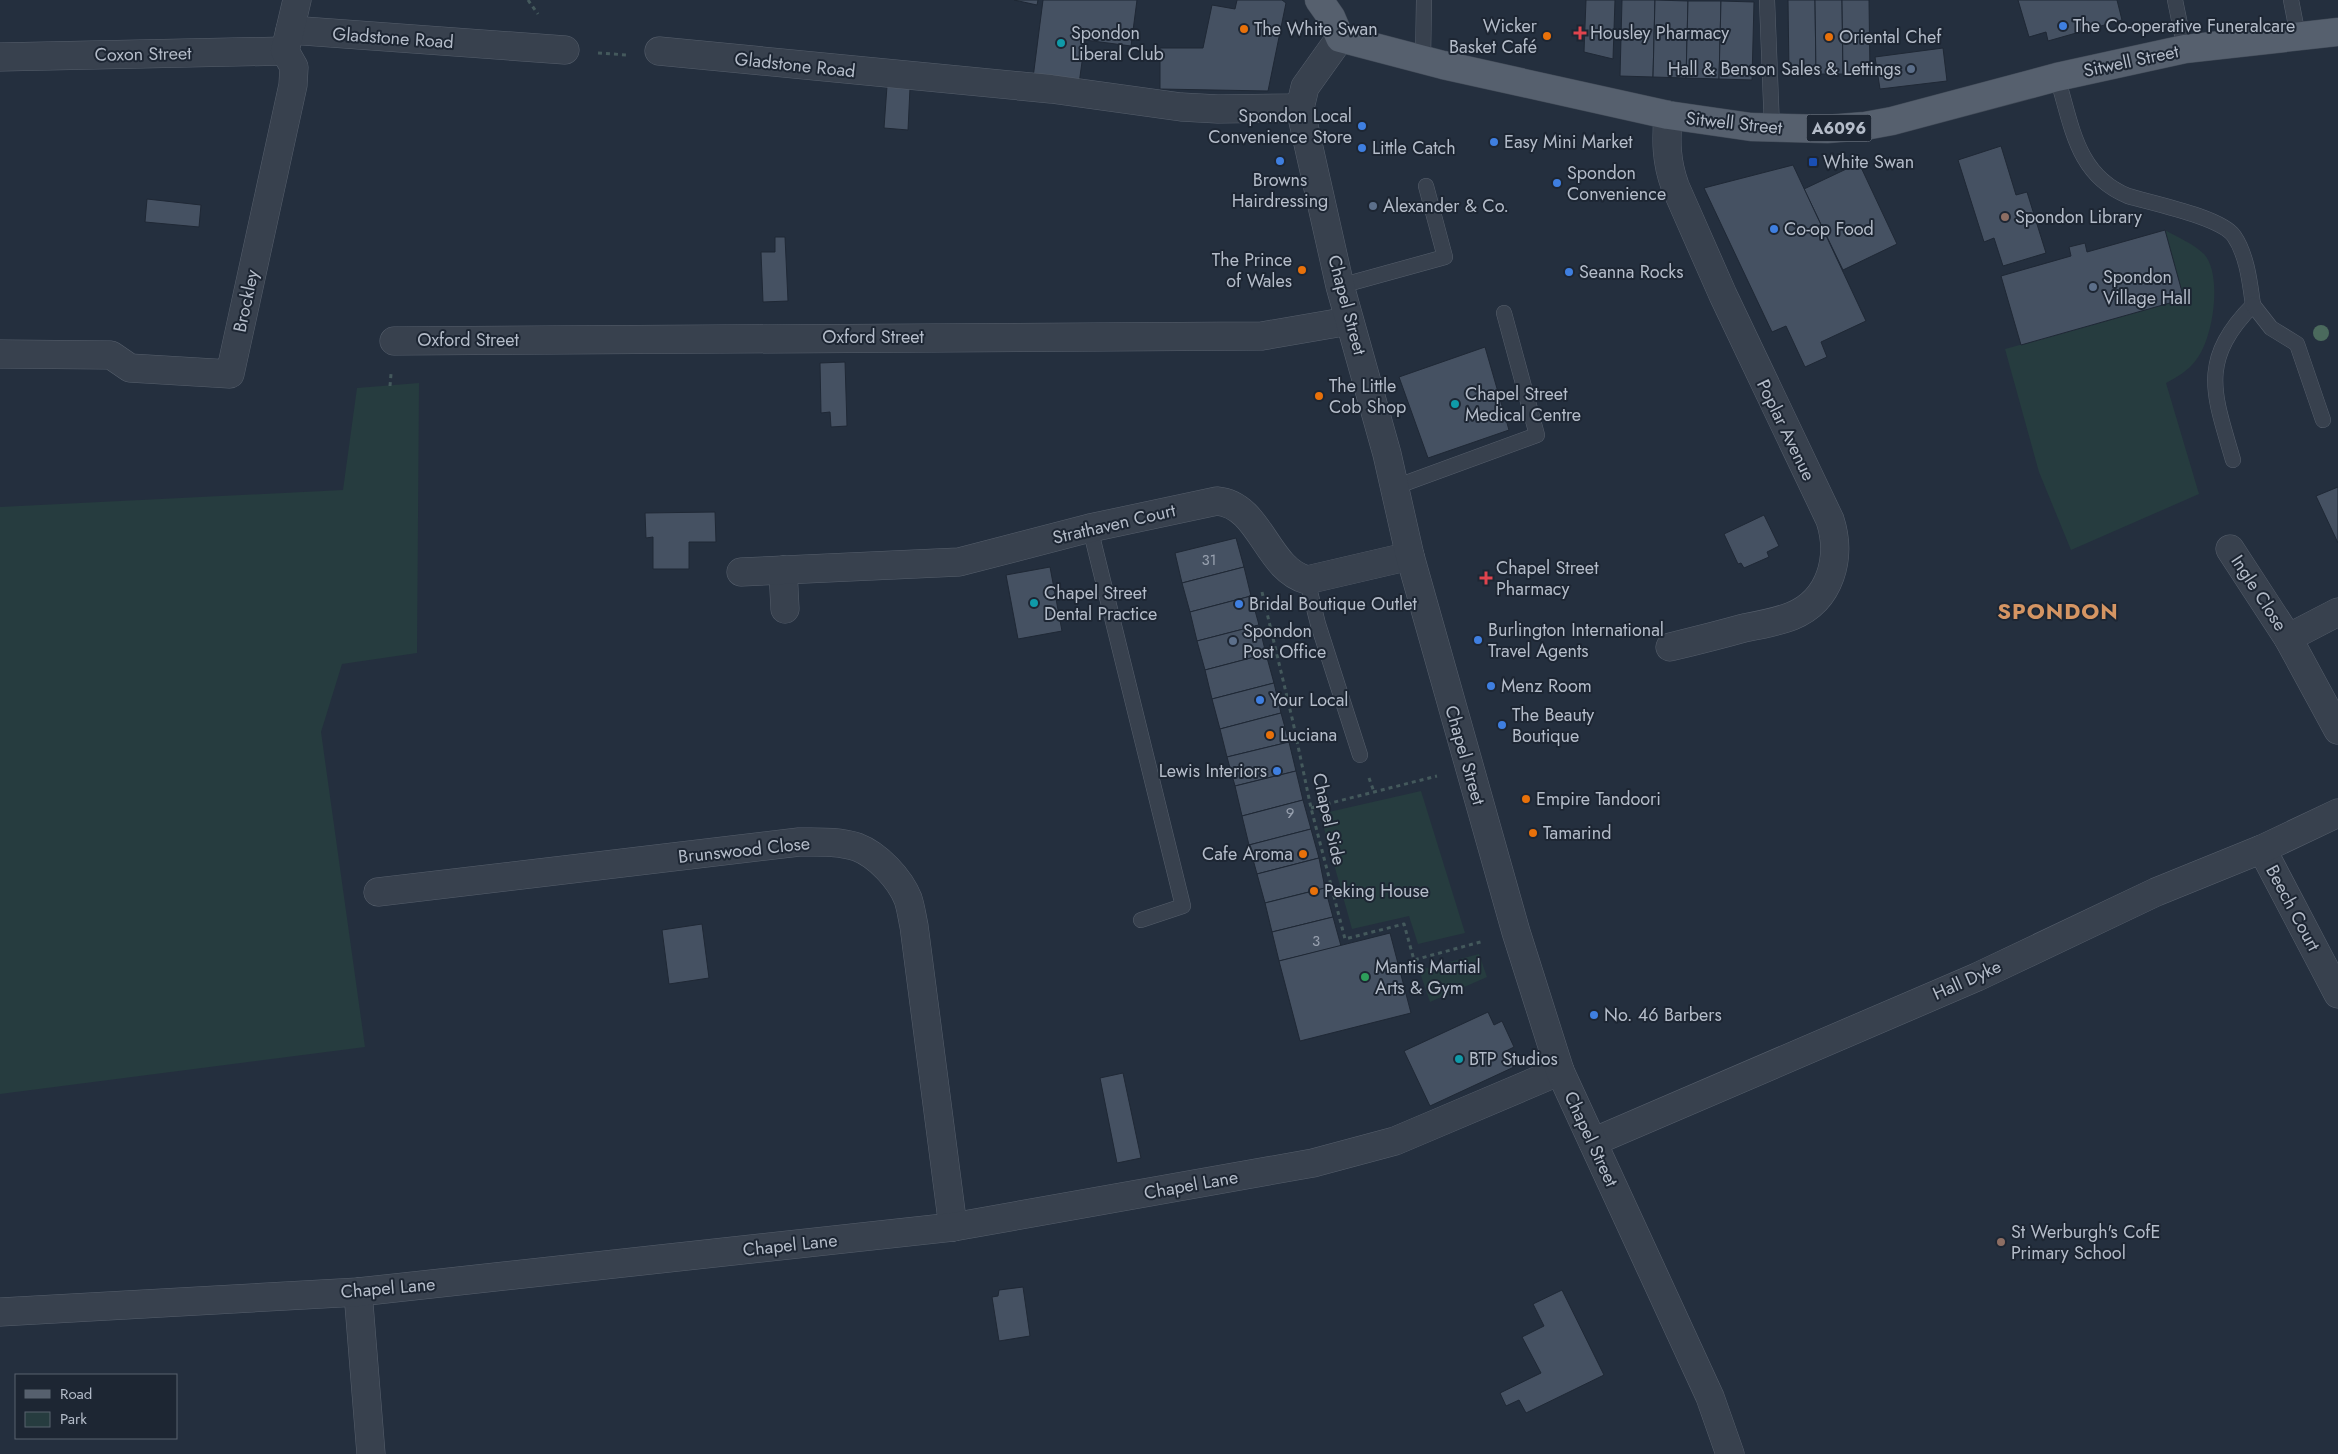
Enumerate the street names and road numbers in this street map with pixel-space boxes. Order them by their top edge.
street label: Gladstone Road [332,21,454,55]
street label: Sitwell Street [2081,38,2182,84]
street label: Coxon Street [94,40,192,68]
street label: Gladstone Road [733,46,857,84]
street label: Sitwell Street [1685,105,1784,141]
road number: A6096 [1806,115,1872,142]
street label: Chapel Street [1321,252,1373,358]
street label: Brockley [227,267,265,335]
street label: Oxford Street [822,324,924,350]
street label: Oxford Street [417,327,519,353]
street label: Poplar Avenue [1750,375,1822,485]
street label: Strathaven Court [1050,497,1179,551]
street label: Ingle Close [2225,550,2293,636]
street label: Chapel Street [1438,702,1492,808]
street label: Chapel Side [1306,770,1352,868]
street label: Brunswood Close [677,830,811,870]
street label: Beech Court [2259,860,2327,956]
street label: Hall Dyke [1929,953,2005,1007]
street label: Chapel Street [1558,1087,1625,1192]
street label: Chapel Lane [1142,1164,1240,1206]
street label: Chapel Lane [741,1227,839,1263]
street label: Chapel Lane [340,1271,436,1305]

